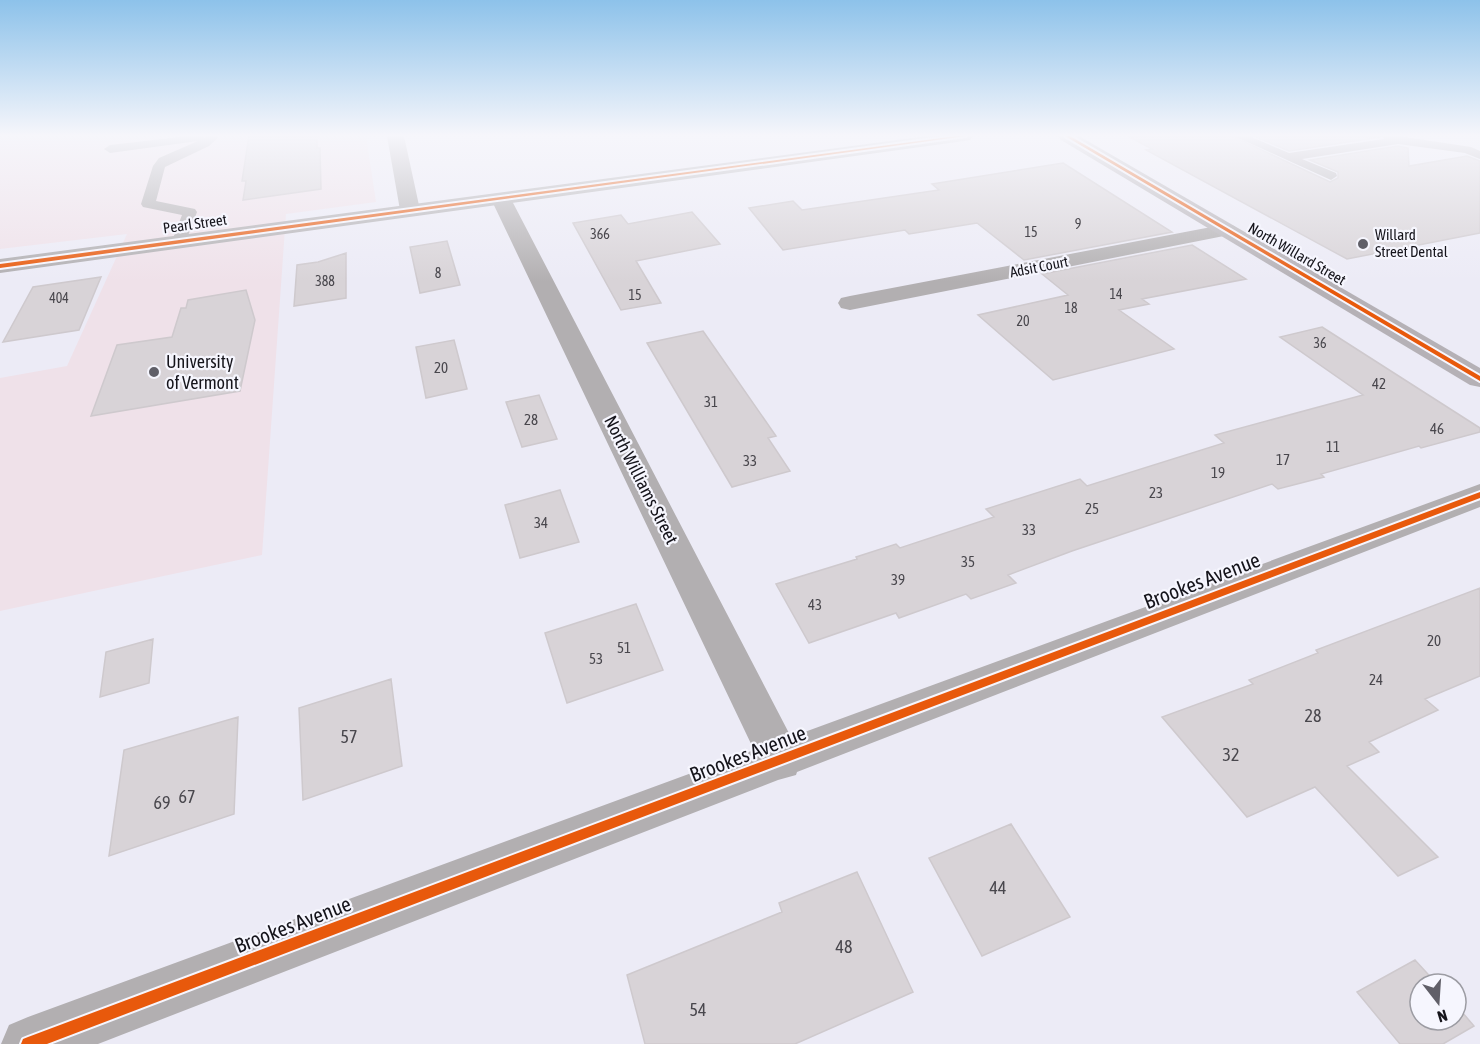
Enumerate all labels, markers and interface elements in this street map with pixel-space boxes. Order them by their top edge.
street label: Pearl Street [162,211,228,236]
house number: 9 [1075,216,1081,232]
street label: North Willard Street [1246,219,1349,288]
house number: 15 [1024,224,1038,240]
house number: 366 [590,226,610,242]
place label: Willard Street Dental [1375,226,1448,260]
marker: Willard Street Dental [1356,237,1370,251]
street label: Adsit Court [1008,253,1070,281]
house number: 8 [435,265,442,281]
house number: 388 [315,273,335,289]
house number: 14 [1109,286,1123,302]
house number: 15 [628,287,642,303]
house number: 404 [49,290,69,306]
house number: 18 [1064,300,1078,316]
house number: 20 [1016,313,1030,329]
house number: 36 [1313,335,1327,351]
place label: University of Vermont [166,351,239,393]
house number: 20 [434,359,448,376]
marker: University of Vermont [147,365,161,379]
house number: 42 [1372,375,1386,392]
house number: 31 [704,393,718,410]
house number: 28 [524,411,538,428]
street label: North Williams Street [600,412,683,547]
house number: 46 [1430,420,1444,437]
house number: 11 [1326,438,1340,455]
house number: 17 [1276,451,1290,468]
house number: 33 [743,452,757,469]
house number: 19 [1211,464,1225,481]
house number: 23 [1149,484,1163,501]
house number: 25 [1085,500,1099,517]
house number: 34 [534,514,548,531]
house number: 33 [1022,521,1036,538]
street label: Brookes Avenue [1140,547,1263,613]
house number: 35 [961,553,975,570]
house number: 39 [891,571,905,588]
house number: 43 [808,596,822,613]
house number: 20 [1427,632,1441,649]
house number: 51 [617,639,631,656]
house number: 53 [589,650,603,667]
house number: 24 [1369,671,1383,688]
house number: 28 [1305,705,1321,726]
street label: Brookes Avenue [686,720,809,786]
house number: 57 [341,726,357,747]
house number: 32 [1223,744,1239,765]
house number: 67 [179,786,195,807]
house number: 69 [154,792,170,813]
house number: 44 [990,877,1006,898]
street label: Brookes Avenue [231,891,354,957]
house number: 48 [836,936,852,957]
north arrow [1408,972,1468,1032]
house number: 54 [690,999,706,1020]
text: N [1435,1006,1450,1026]

